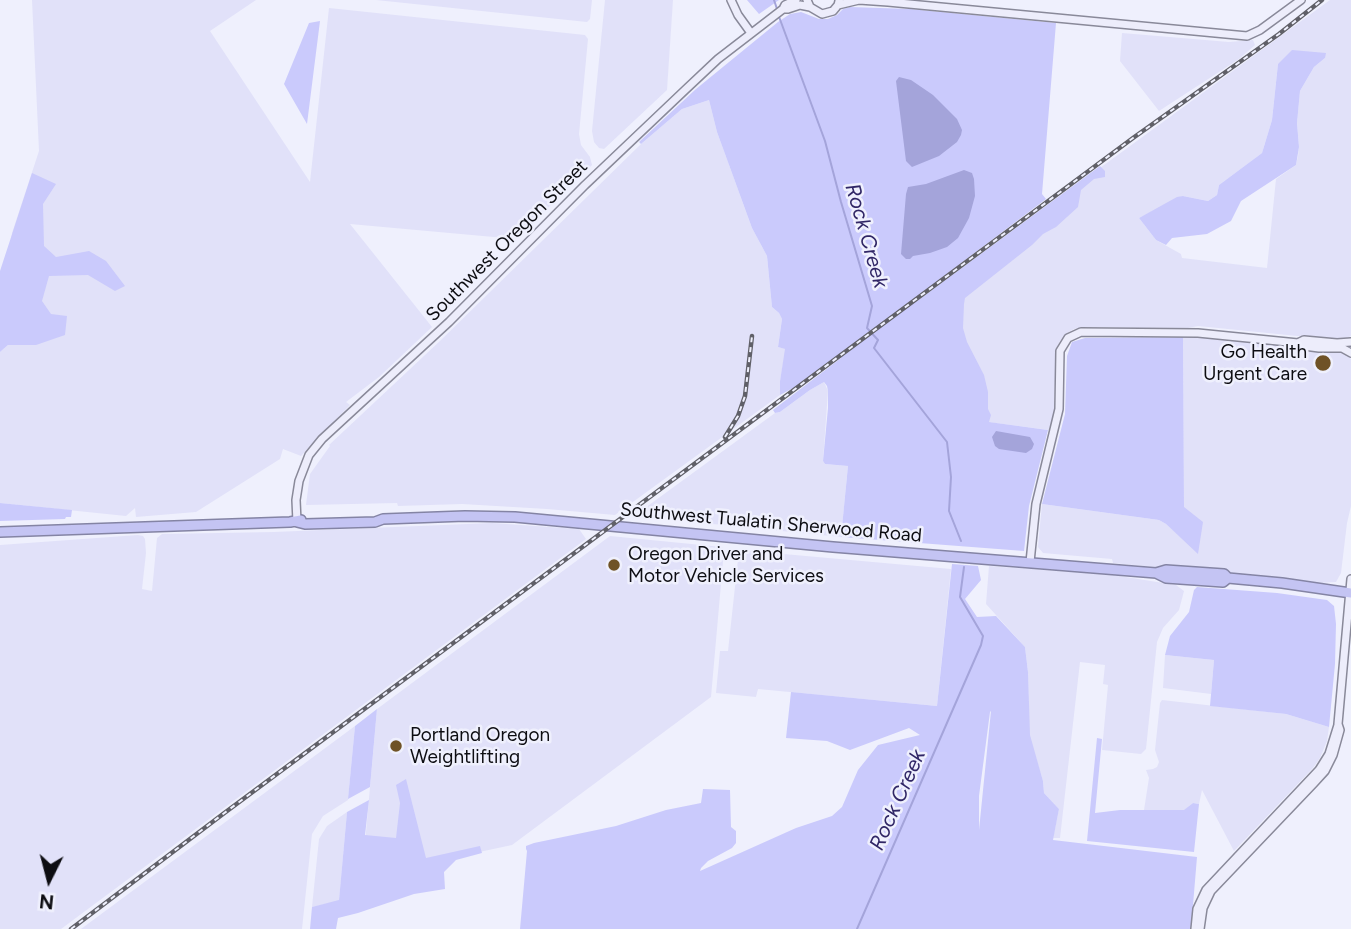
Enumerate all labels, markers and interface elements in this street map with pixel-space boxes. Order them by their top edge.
street label: Southwest Oregon Street [422,156,592,326]
water label: Rock Creek [839,181,893,291]
place label: Go Health Urgent Care [1203,341,1307,385]
marker: Go Health Urgent Care [1313,353,1333,373]
street label: Southwest Tualatin Sherwood Road [619,498,923,548]
place label: Oregon Driver and Motor Vehicle Services [628,543,824,587]
marker: Oregon Driver and Motor Vehicle Services [606,557,622,573]
place label: Portland Oregon Weightlifting [410,724,550,768]
marker: Portland Oregon Weightlifting [388,738,404,754]
water label: Rock Creek [865,746,931,854]
north arrow [14,845,84,915]
text: N [38,889,55,914]

